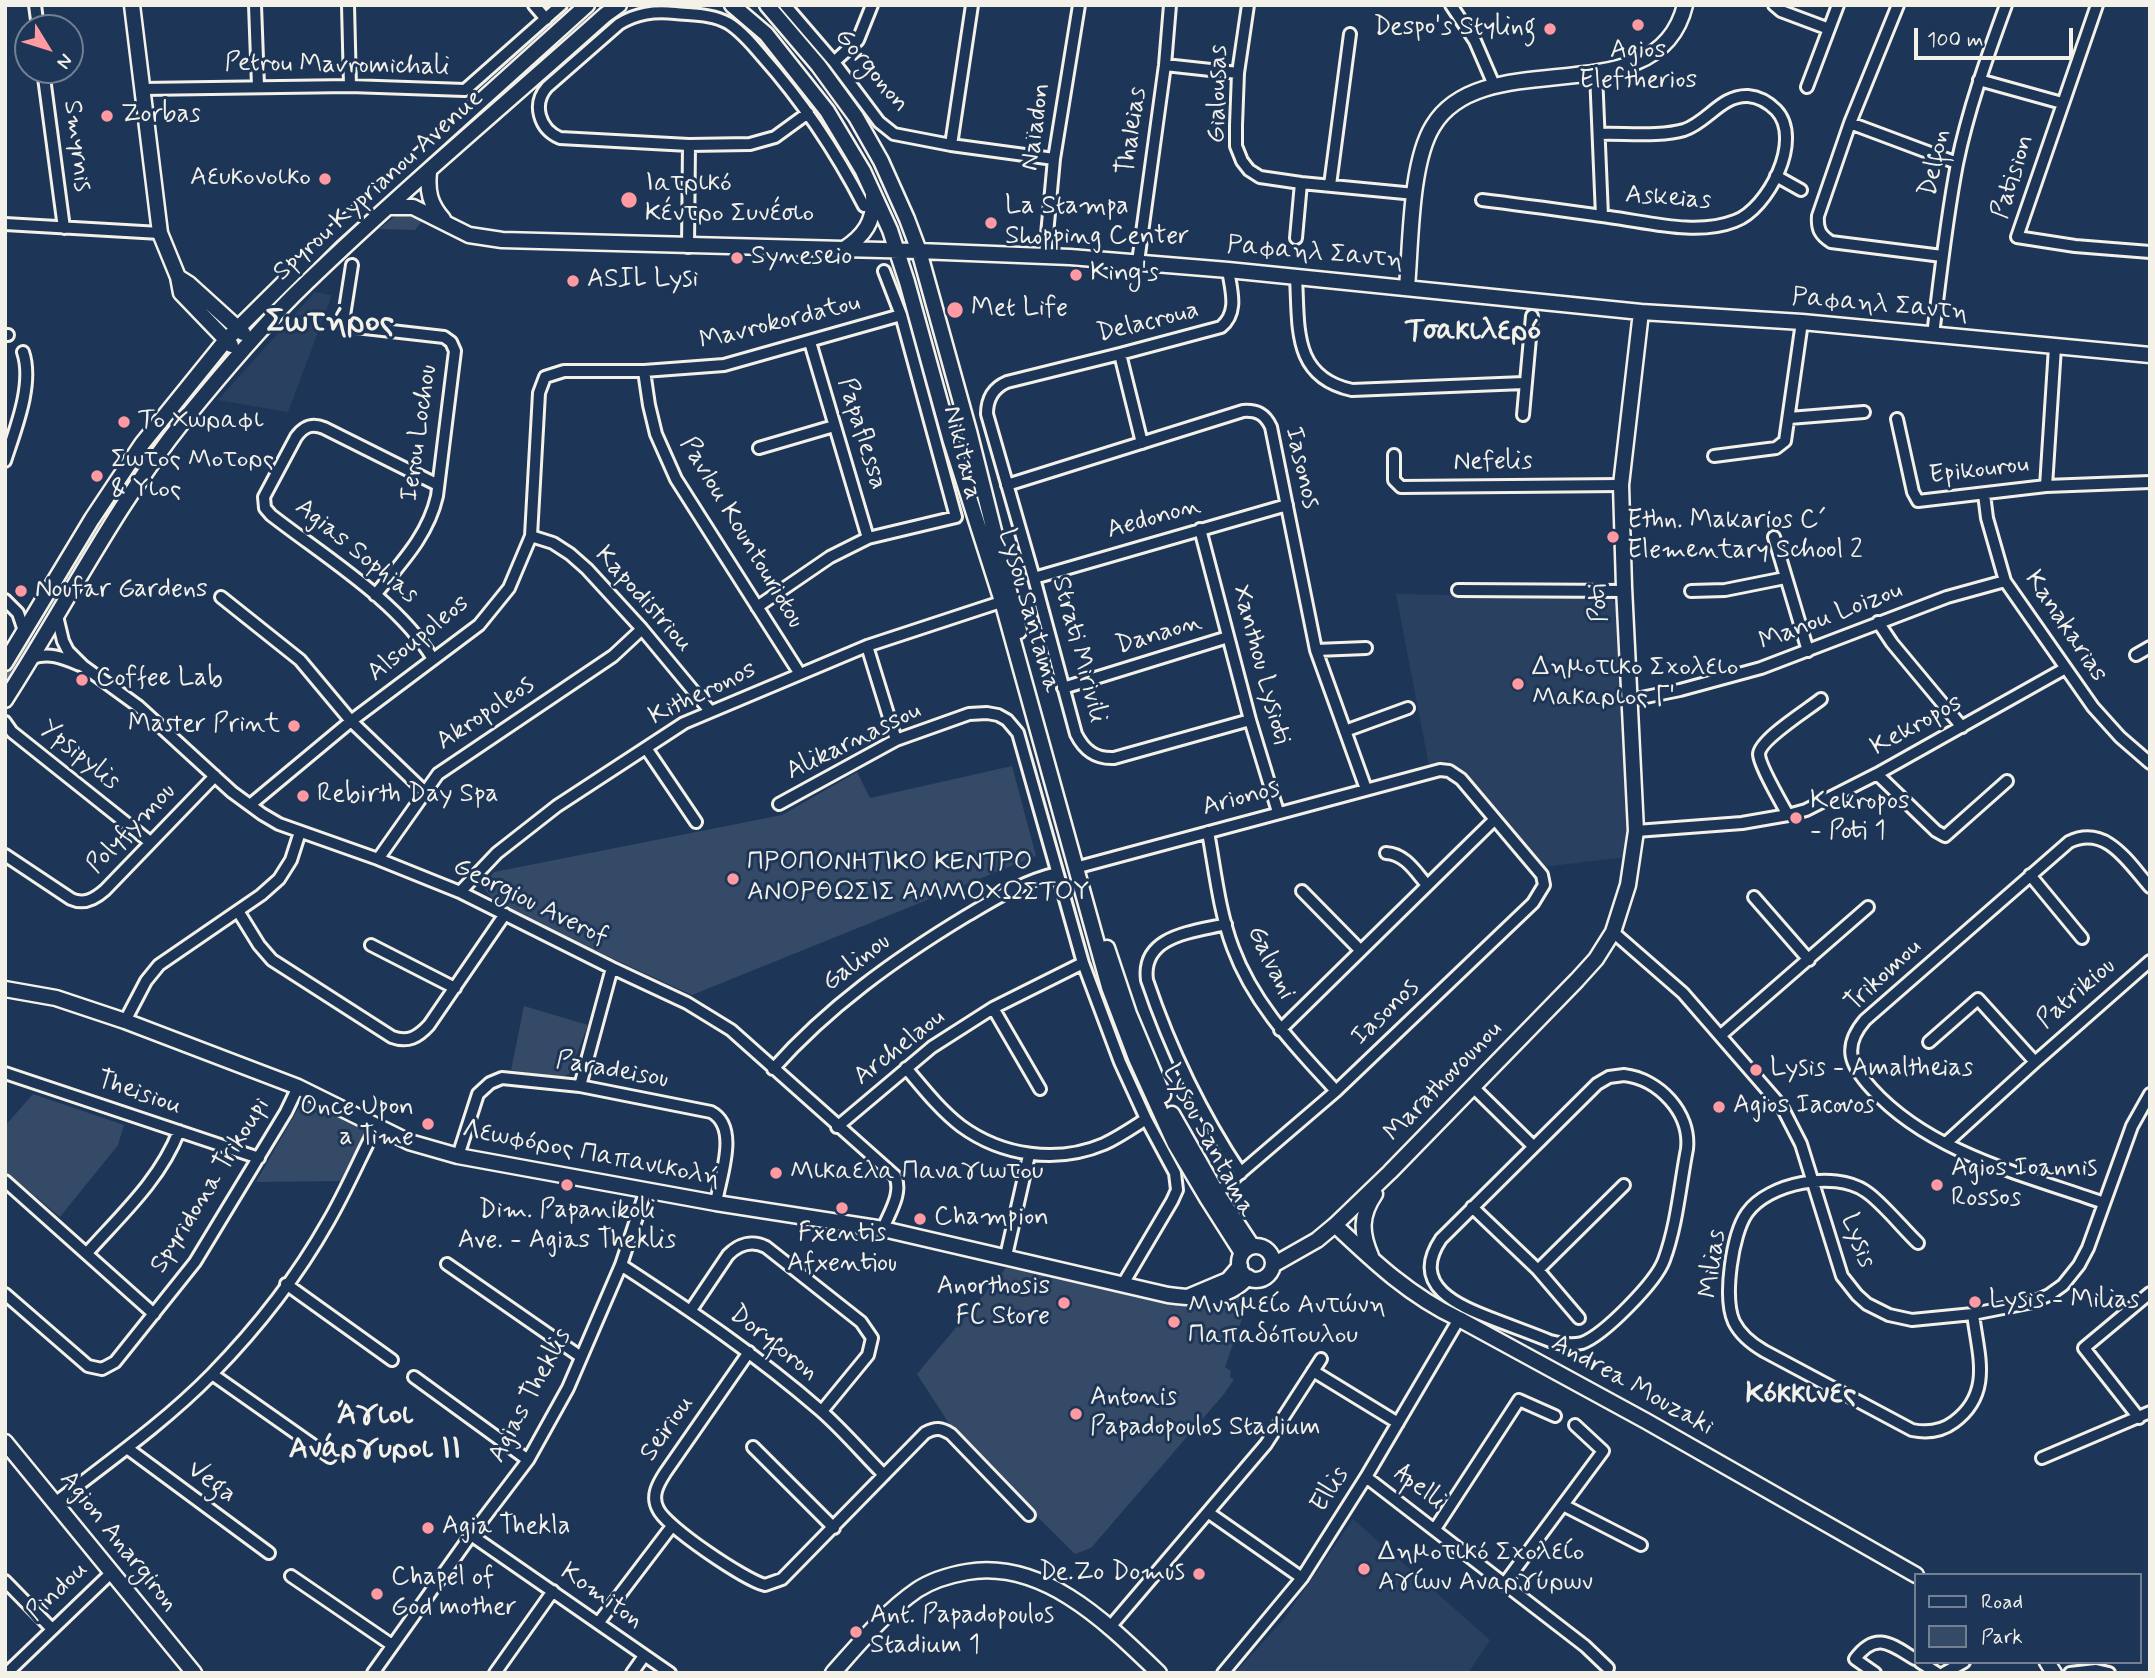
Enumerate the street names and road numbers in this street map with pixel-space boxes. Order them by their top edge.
street label: Gorgonon [827,23,915,119]
street label: Gialousas [1203,44,1235,144]
street label: Petrou Mavromichali [224,48,450,84]
street label: Naïadon [1015,81,1059,173]
street label: Spyrou Kyprianou Avenue [268,83,490,289]
street label: Thaleias [1111,85,1155,177]
street label: Smyrnis [55,98,97,194]
street label: Delfon [1914,126,1958,200]
street label: Patision [1986,131,2042,223]
street label: Askeias [1624,180,1712,218]
street label: Ραφαηλ Σαντη [1226,231,1404,277]
street label: Ραφαηλ Σαντη [1791,283,1969,329]
street label: Mavrokordatou [697,288,863,358]
street label: Delacroua [1094,295,1202,351]
street label: Ierou Lochou [395,363,445,503]
street label: Papaflessa [829,374,893,494]
street label: Nikitara [934,403,988,503]
street label: Iasonos [1276,424,1326,512]
street label: Pavlou Kountouriotou [671,432,811,634]
street label: Nefelis [1453,447,1533,479]
street label: Epikourou [1927,449,2031,493]
street label: Aedonon [1104,491,1204,547]
street label: Agias Sophias [288,493,424,611]
street label: Lysou Santama [990,526,1066,696]
street label: Kapodistriou [587,540,699,660]
street label: Kanakarias [2017,566,2113,688]
street label: Strati Mirivili [1044,574,1112,726]
street label: Manou Loizou [1755,575,1907,659]
street label: Xanthou Lysioti [1224,582,1296,748]
street label: Poti [1583,583,1617,623]
street label: Alsoupoleos [362,589,476,689]
street label: Danaon [1112,607,1206,663]
street label: Kitheronos [644,655,762,733]
street label: Akropoleos [431,670,541,758]
street label: Kekropos [1866,688,1968,764]
street label: Alikarnassou [781,696,927,788]
street label: Ypsipylis [32,714,126,798]
street label: Arionos [1199,774,1283,824]
street label: Polyfymou [81,777,183,881]
street label: Georgiou Averof [447,852,613,954]
street label: Galvani [1239,921,1301,1005]
street label: Galinou [817,927,897,999]
street label: Trikomou [1839,933,1929,1019]
street label: Patrikiou [2031,951,2123,1037]
street label: Iasonos [1345,973,1427,1053]
street label: Archelaou [848,1003,952,1093]
street label: Marathovounou [1378,1015,1510,1149]
street label: Paradeisou [553,1046,671,1096]
street label: Lysou Santama [1155,1059,1261,1223]
street label: Theisiou [93,1065,185,1123]
street label: Spyridona Trikoupi [144,1092,278,1280]
street label: Λεωφόρος Παπανικολή [460,1115,722,1195]
street label: Lysis [1832,1209,1882,1273]
street label: Milias [1694,1228,1734,1300]
street label: Doryforon [722,1299,824,1389]
street label: Agias Theklis [483,1324,579,1468]
street label: Andrea Mouzaki [1545,1328,1719,1444]
street label: Seiriou [634,1390,702,1468]
street label: Vega [180,1455,242,1511]
street label: Apelli [1387,1459,1451,1517]
street label: Ellis [1305,1461,1357,1519]
street label: Agion Anargiron [52,1465,184,1619]
street label: Pindou [21,1555,95,1629]
street label: Komiton [553,1557,649,1637]

